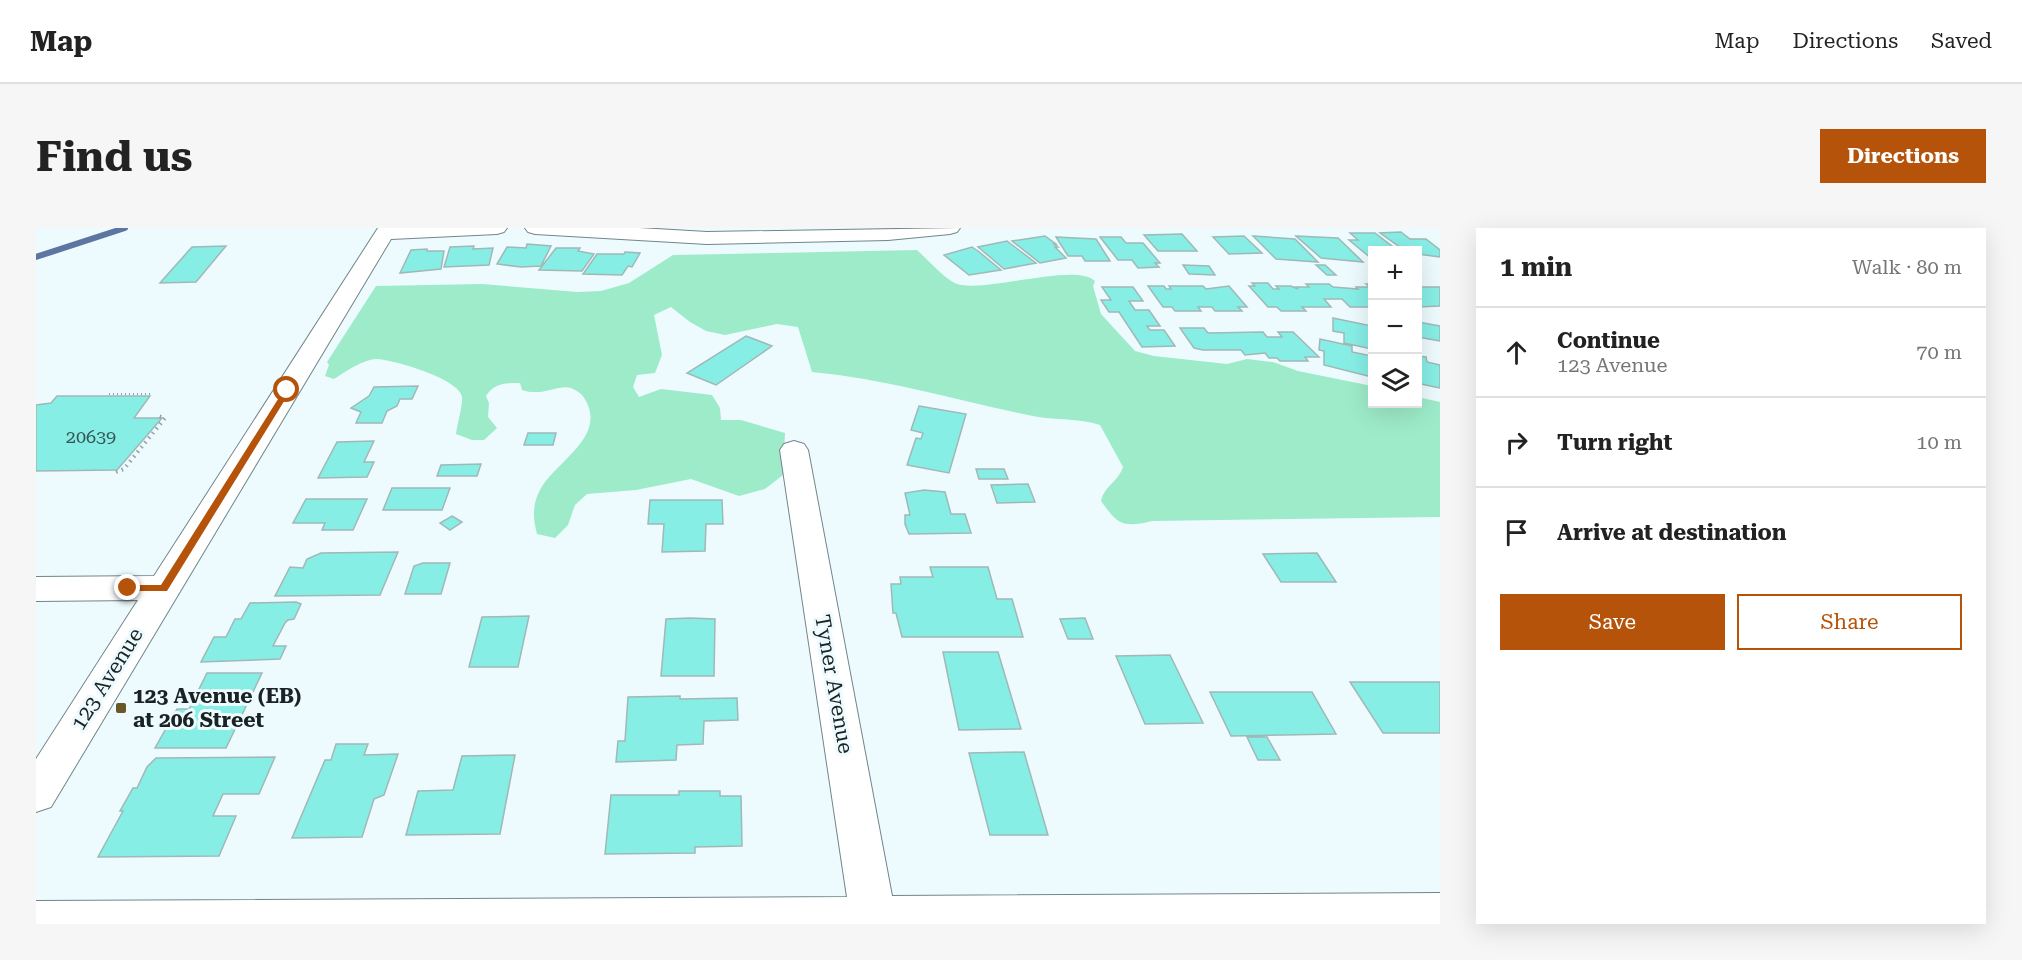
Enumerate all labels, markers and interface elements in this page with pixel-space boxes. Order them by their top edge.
text: Map [30,25,92,58]
text: Map [1715,29,1759,53]
text: Directions [1792,29,1898,53]
text: Saved [1931,29,1992,53]
button: Directions [1820,129,1986,183]
text: Find us [36,132,193,181]
map controls [1368,246,1422,408]
button: + [1368,246,1422,300]
text: 1 min [1500,252,1572,282]
text: Walk · 80 m [1852,255,1962,279]
button: − [1368,300,1422,354]
text: Continue [1557,328,1660,353]
icon: ahead [1500,336,1533,369]
text: 70 m [1916,340,1962,364]
text: 123 Avenue [1557,353,1667,377]
button: layers [1368,354,1422,408]
route start [273,376,299,402]
house number: 20639 [66,426,116,447]
icon: right [1500,426,1533,459]
text: Turn right [1557,430,1672,455]
text: 10 m [1916,430,1962,454]
icon: arrive [1500,516,1533,549]
text: Arrive at destination [1557,520,1786,545]
route end [114,574,140,600]
button: Save [1500,594,1725,650]
button: Share [1737,594,1962,650]
street label: Tyner Avenue [810,613,858,755]
street label: 123 Avenue [66,624,148,734]
place label: 123 Avenue (EB) at 206 Street [133,684,301,732]
marker: 123 Avenue (EB) at 206 Street [114,701,128,715]

